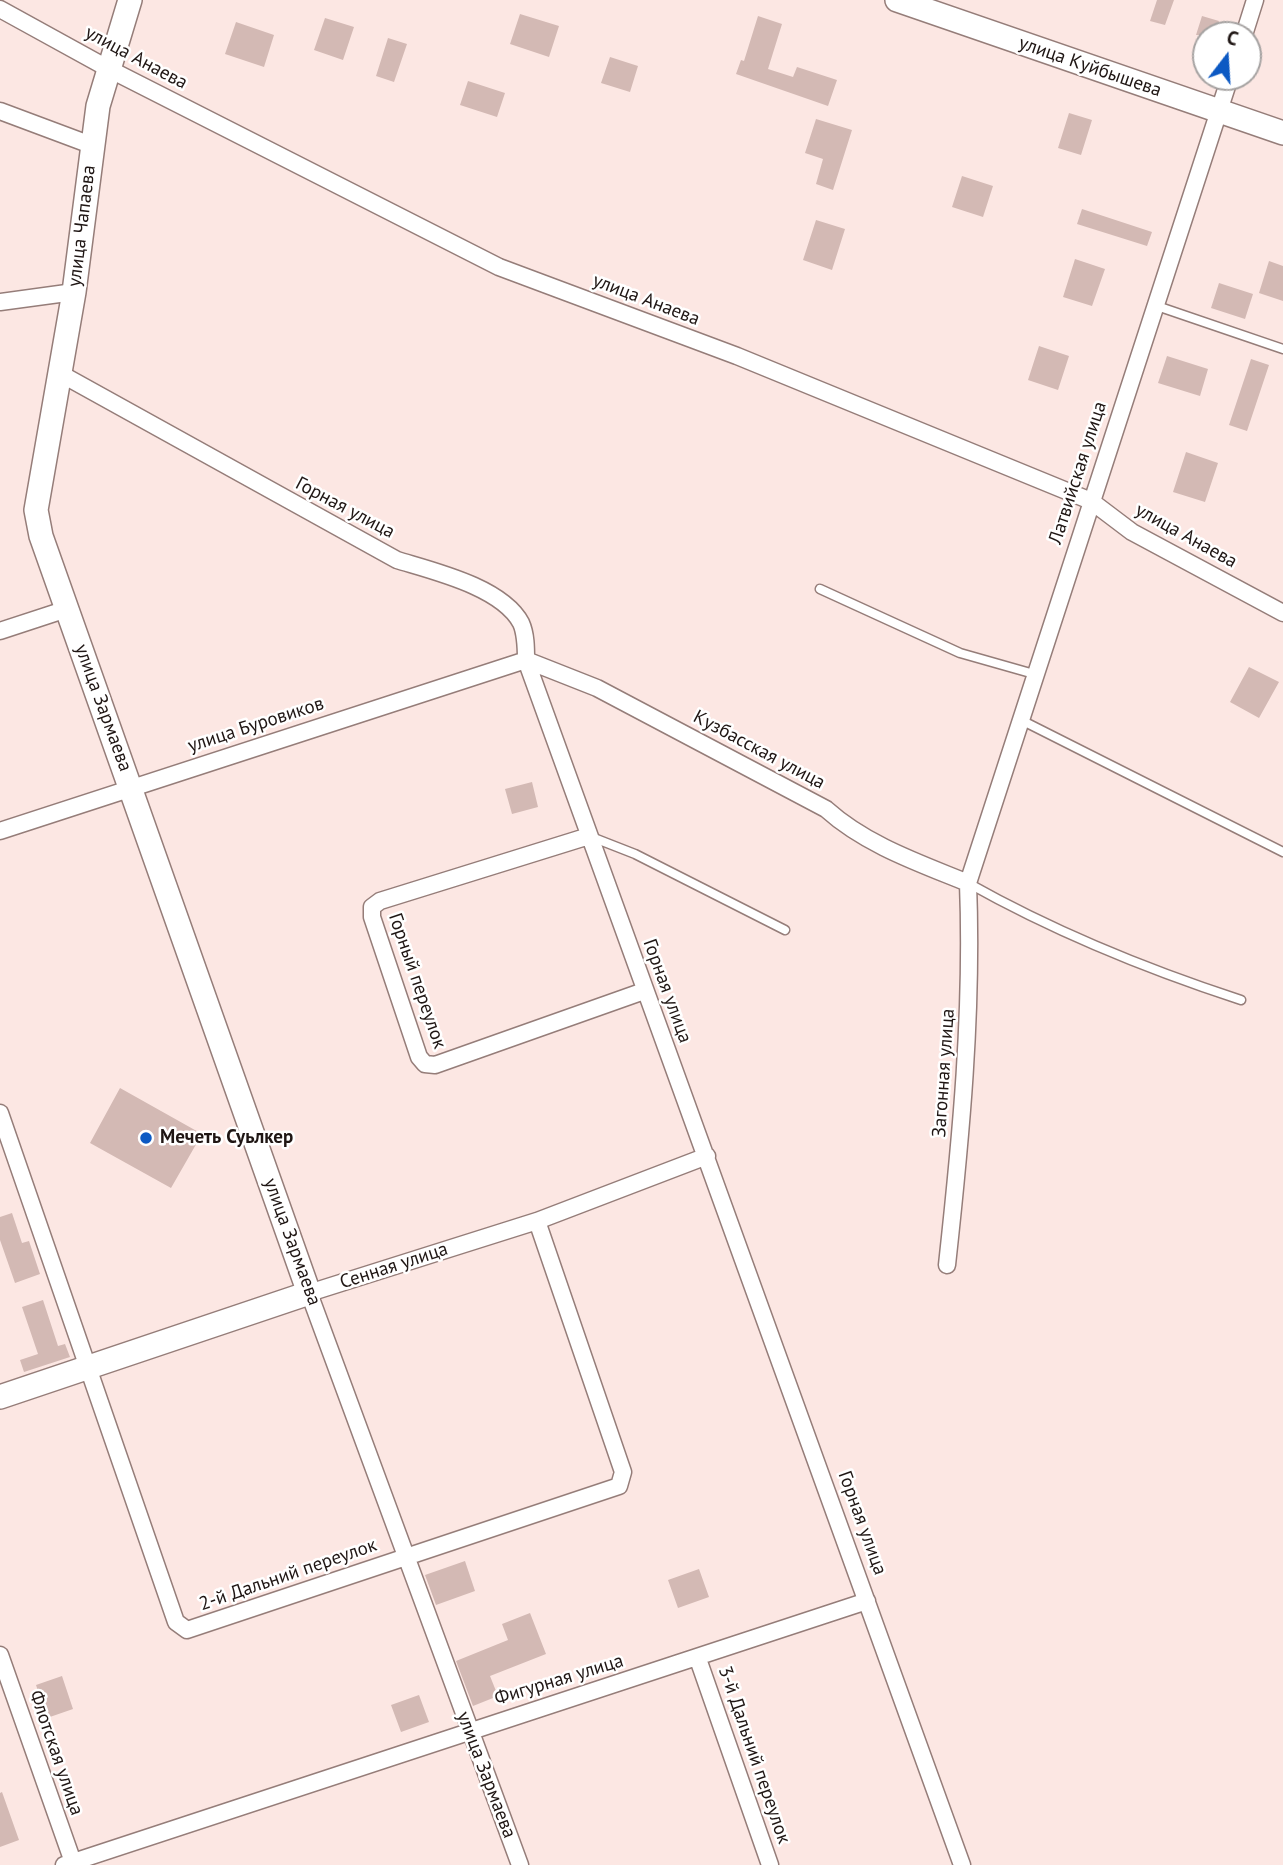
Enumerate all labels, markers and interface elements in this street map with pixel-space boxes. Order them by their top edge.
street label: улица Анаева [81,21,191,95]
north arrow [1192,21,1262,91]
text: С [1224,25,1241,51]
street label: улица Куйбышева [1016,32,1164,102]
street label: улица Чапаева [63,164,101,288]
street label: улица Анаева [589,269,703,331]
street label: Латвийская улица [1044,399,1112,547]
street label: Горная улица [292,472,398,544]
street label: улица Анаева [1131,499,1241,573]
street label: улица Зармаева [69,641,137,775]
street label: улица Буровиков [185,692,327,758]
street label: Кузбасская улица [689,706,829,794]
street label: Горный переулок [383,910,451,1052]
street label: Горная улица [638,936,696,1046]
street label: Загонная улица [928,1008,960,1138]
place label: Мечеть Суьлкер [160,1127,293,1149]
marker: Мечеть Суьлкер [138,1130,154,1146]
street label: улица Зармаева [258,1175,326,1309]
street label: Сенная улица [337,1238,451,1294]
street label: Горная улица [833,1468,891,1578]
street label: 2-й Дальний переулок [196,1534,380,1616]
street label: Фигурная улица [492,1650,626,1710]
street label: 3-й Дальний переулок [713,1663,795,1847]
street label: Флотская улица [24,1688,88,1818]
street label: улица Зармаева [451,1709,521,1841]

